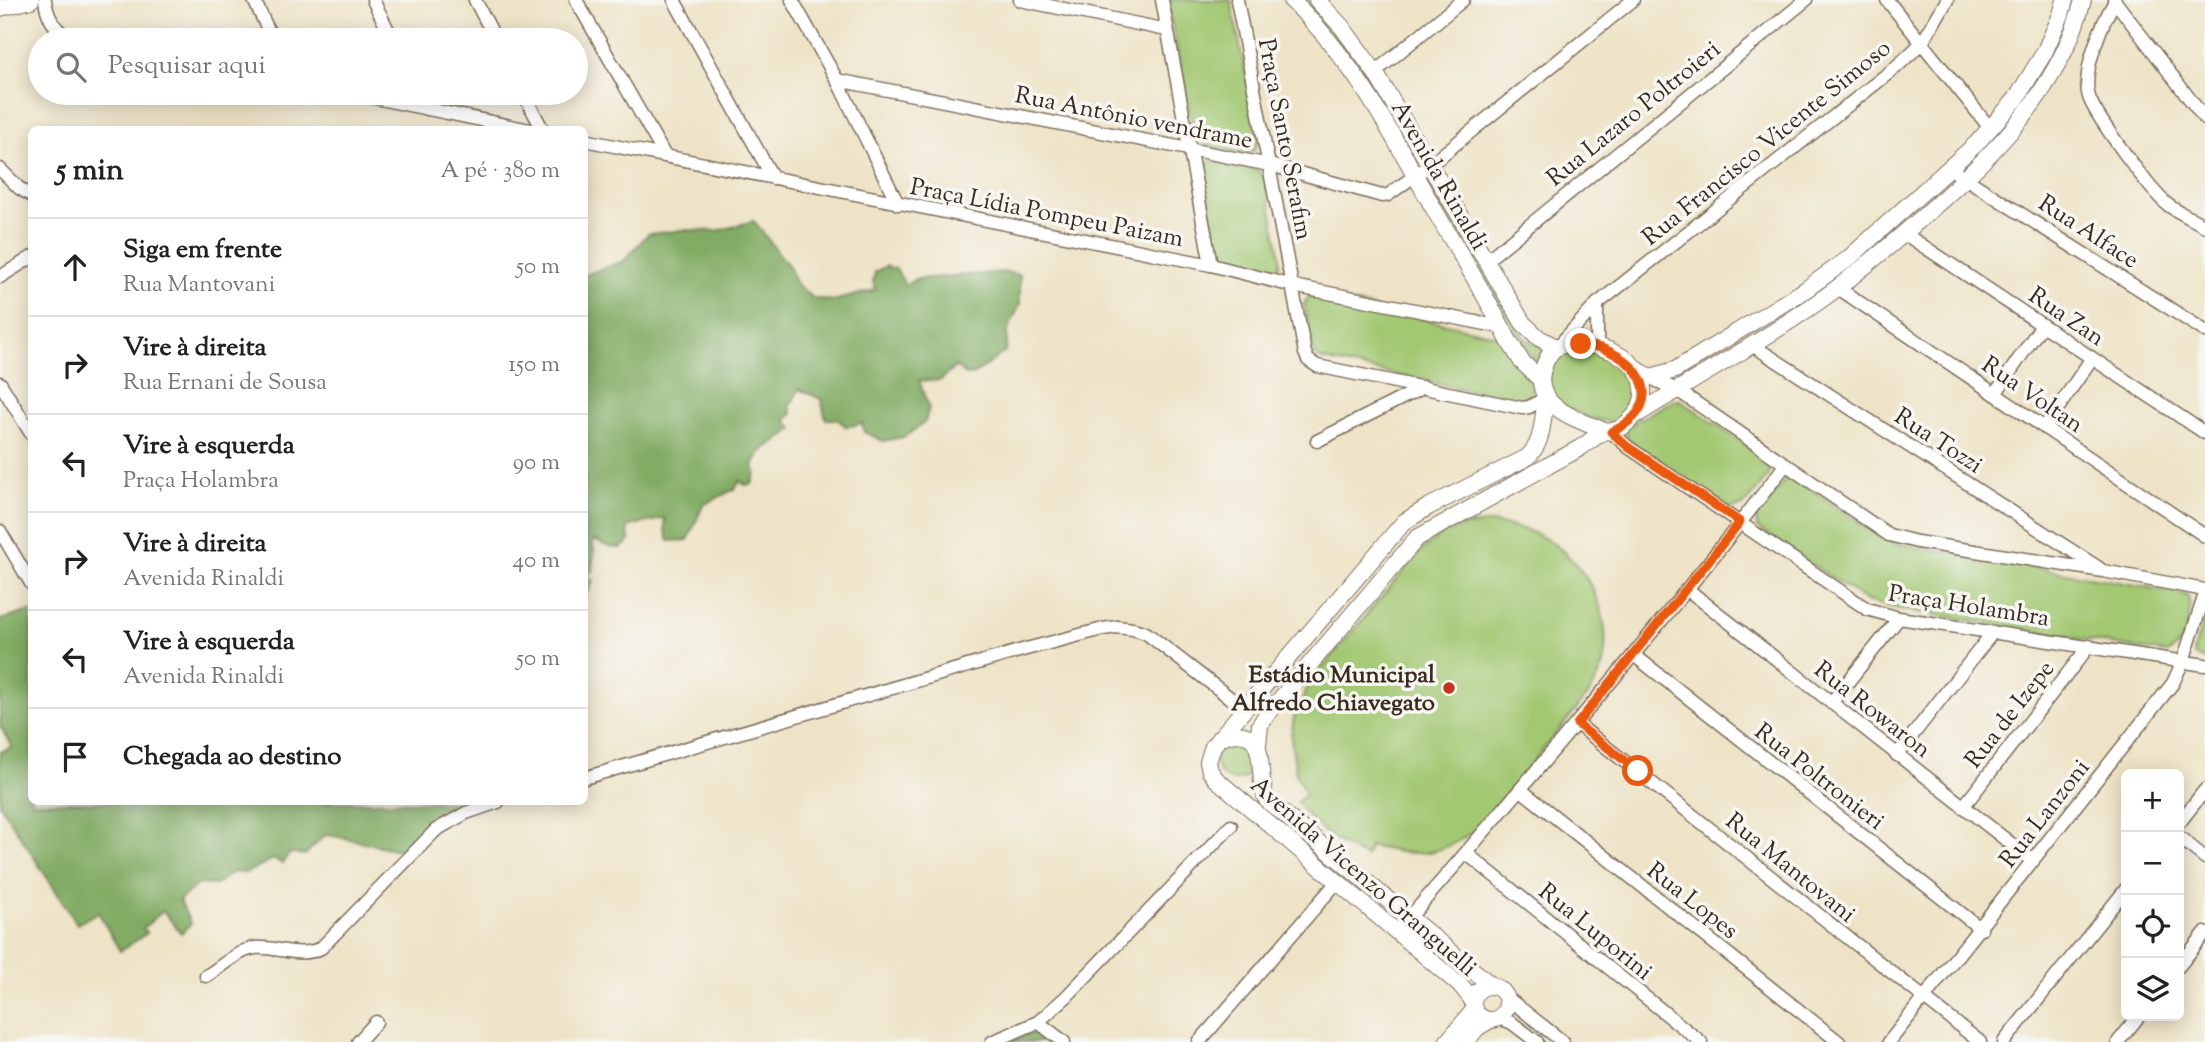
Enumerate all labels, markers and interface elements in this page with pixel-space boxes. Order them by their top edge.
search box [28,28,588,105]
street label: Rua Francisco Vicente Simoso [1636,32,1899,255]
street label: Rua Lazaro Poltroieri [1540,34,1729,195]
street label: Praça Santo Serafim [1248,36,1320,243]
icon: search [52,48,90,86]
text: Pesquisar aqui [108,48,266,85]
street label: Rua Antônio vendrame [1012,79,1255,159]
street label: Avenida Rinaldi [1382,95,1495,257]
text: 5 min [56,150,124,193]
text: A pé · 380 m [440,155,560,188]
street label: Praça Lídia Pompeu Paizam [907,171,1186,257]
street label: Rua Alface [2031,187,2145,278]
text: Siga em frente [123,232,282,269]
icon: ahead [56,248,94,286]
text: 50 m [516,251,560,284]
text: Rua Mantovani [123,269,275,302]
street label: Rua Zan [2021,280,2111,356]
route end [1565,328,1596,359]
text: Vire à direita [123,330,267,367]
icon: right [56,346,94,384]
text: 150 m [508,349,560,382]
street label: Rua Voltan [1974,349,2090,442]
text: Rua Ernani de Sousa [123,367,327,400]
street label: Rua Tozzi [1887,400,1989,483]
text: Vire à esquerda [123,428,295,465]
icon: left [56,444,94,482]
text: 90 m [513,447,560,480]
text: Praça Holambra [123,465,279,498]
text: Vire à direita [123,526,267,563]
icon: right [56,542,94,580]
text: 40 m [513,545,560,578]
text: Avenida Rinaldi [123,563,284,596]
street label: Praça Holambra [1886,577,2052,636]
text: Vire à esquerda [123,624,295,661]
icon: left [56,640,94,678]
text: 50 m [516,643,560,676]
street label: Rua Rowaron [1806,654,1938,767]
street label: Rua de Izepe [1958,654,2064,776]
place label: Estádio Municipal Alfredo Chiavegato [1231,659,1435,721]
text: Avenida Rinaldi [123,661,284,694]
marker: Estádio Municipal Alfredo Chiavegato [1441,680,1457,696]
street label: Rua Poltronieri [1747,716,1891,839]
icon: arrive [56,738,94,776]
text: Chegada ao destino [123,739,341,776]
street label: Rua Lanzoni [1992,753,2099,876]
route start [1622,755,1653,786]
street label: Avenida Vicenzo Granguelli [1242,769,1484,986]
map controls [2121,769,2184,1021]
button: + [2121,769,2184,832]
street label: Rua Mantovani [1717,805,1862,932]
button: − [2121,832,2184,895]
street label: Rua Lopes [1639,855,1745,948]
street label: Rua Luporini [1530,876,1659,989]
button: locate [2121,895,2184,958]
button: layers [2121,958,2184,1021]

